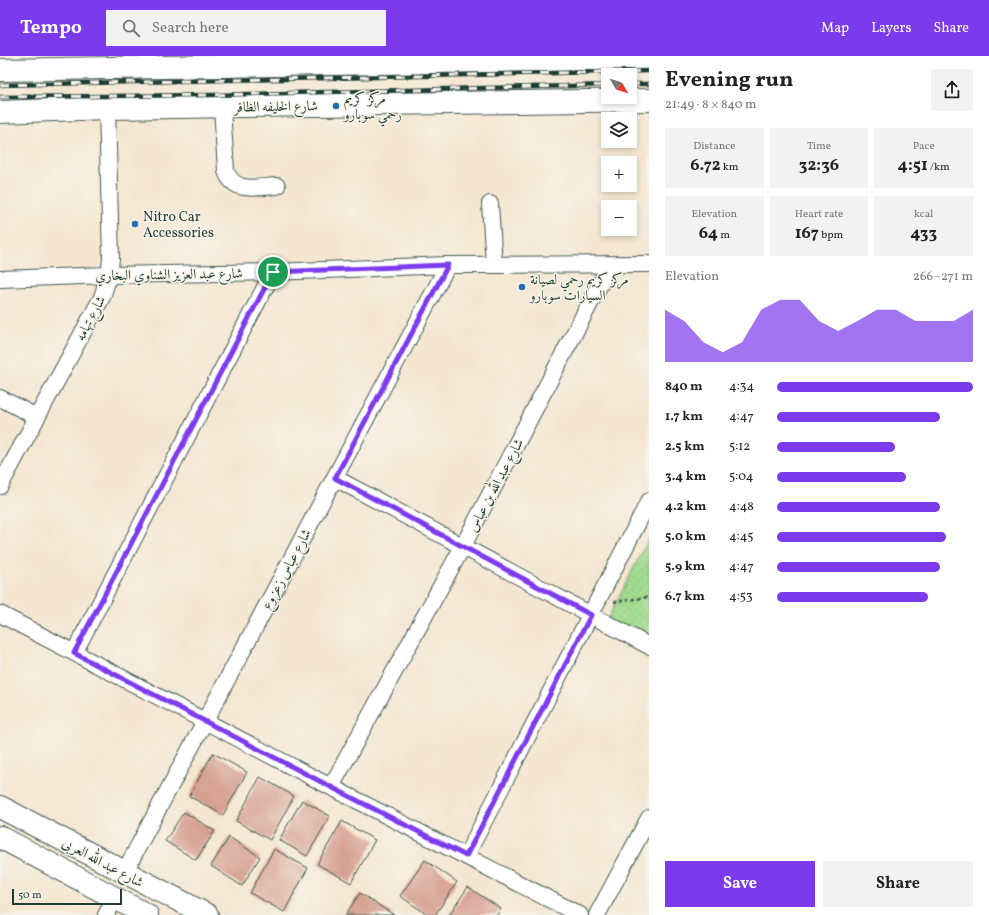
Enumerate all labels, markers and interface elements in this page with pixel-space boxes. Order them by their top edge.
search box [106,10,386,46]
text: Tempo [20,15,82,41]
icon: search [120,17,142,39]
text: Search here [152,18,229,39]
text: Map [821,19,849,38]
text: Layers [871,19,911,38]
text: Share [933,19,969,38]
text: Evening run [665,65,794,96]
north arrow [601,68,637,104]
map controls [601,68,637,236]
button: share [931,69,973,111]
place label: مركز كريم رحمي سوبارو [342,90,402,127]
text: 21:49 · 8 × 840 m [665,96,757,114]
street label: شارع الخليفه الظافر [232,97,318,119]
marker: مركز كريم رحمي سوبارو [331,101,341,111]
button: layers [601,112,637,148]
text: Distance [693,139,735,154]
text: Time [807,139,831,154]
text: Pace [913,139,935,154]
text: 6.72 [690,154,721,177]
text: 32:36 [799,154,839,177]
text: 4:51 [898,154,928,177]
button: + [601,156,637,192]
text: km [721,160,739,175]
text: /km [928,160,950,175]
button: − [601,200,637,236]
text: Elevation [691,207,737,222]
text: Heart rate [795,207,843,222]
text: kcal [914,207,933,222]
place label: Nitro Car Accessories [143,208,214,243]
marker: Nitro Car Accessories [130,219,140,229]
text: 64 [699,222,718,245]
text: 167 [795,222,819,245]
text: 433 [910,222,937,245]
text: m [718,228,730,243]
text: bpm [819,228,843,243]
pin [256,255,290,289]
icon: arrive [262,261,284,283]
street label: شارع عبد العزيز الشناوي البخاري [95,265,243,287]
text: Elevation [665,268,719,286]
text: 266–271 m [913,268,973,286]
place label: مركز كريم رحمي لصيانة السيارات سوبارو [528,271,629,306]
marker: مركز كريم رحمي لصيانة السيارات سوبارو [517,282,527,292]
street label: شارع تهامه [72,293,112,345]
text: 840 m [665,378,703,396]
text: 4:34 [729,378,754,396]
text: 1.7 km [665,408,703,426]
text: 4:47 [729,408,754,426]
street label: شارع عبد الله بن عباس [461,434,530,536]
text: 2.5 km [665,438,705,456]
text: 5:12 [729,438,750,456]
text: 3.4 km [665,468,706,486]
text: 5:04 [729,468,754,486]
text: 4.2 km [665,498,706,516]
text: 4:48 [729,498,754,516]
street label: شارع عباس زعزوع [258,526,318,614]
text: 5.0 km [665,528,706,546]
text: 4:45 [729,528,753,546]
text: 5.9 km [665,558,705,576]
text: 4:47 [729,558,754,576]
text: 6.7 km [665,588,705,606]
text: 4:53 [729,588,753,606]
street label: شارع عبد الله العربى [58,831,148,894]
button: Save [665,861,815,907]
button: Share [823,861,973,907]
scale bar [12,887,122,906]
text: 50 m [18,888,42,903]

